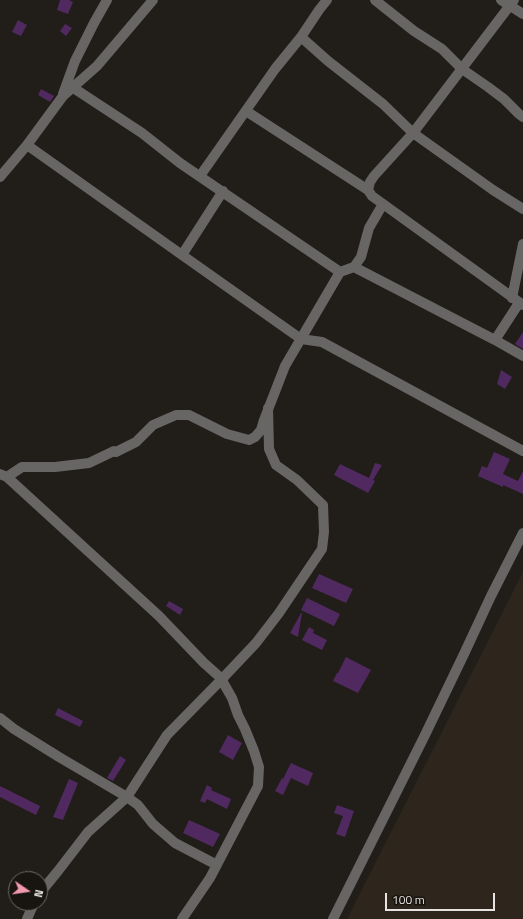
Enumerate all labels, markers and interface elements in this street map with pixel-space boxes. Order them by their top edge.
north arrow [8,871,48,911]
scale bar [387,885,497,911]
text: N [30,888,47,899]
text: 100 m [392,890,425,909]

